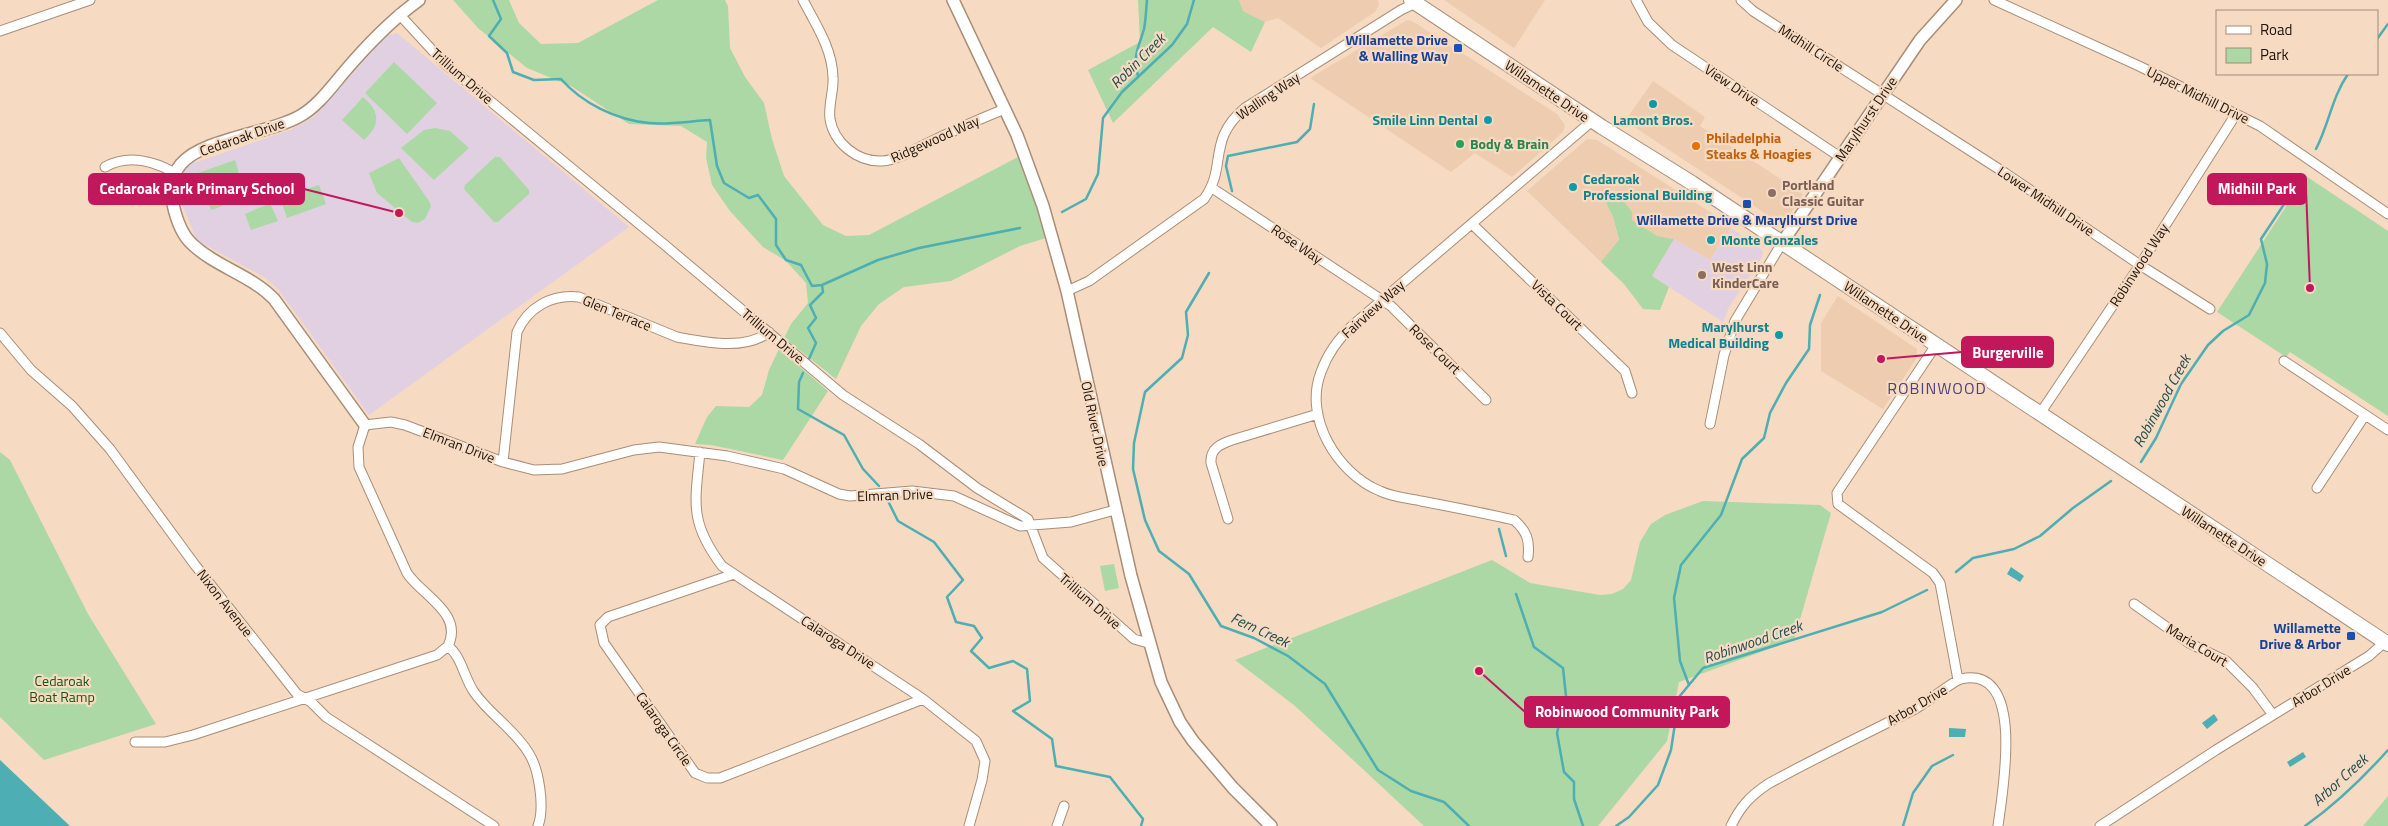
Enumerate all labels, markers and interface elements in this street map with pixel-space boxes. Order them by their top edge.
legend [2216,10,2378,75]
text: Road [2260,18,2292,41]
street label: Midhill Circle [1774,19,1848,77]
water label: Robin Creek [1105,26,1172,93]
place label: Willamette Drive & Walling Way [1346,29,1448,66]
marker: Willamette Drive & Walling Way [1452,42,1464,54]
street label: Trillium Drive [427,43,498,109]
text: Park [2260,43,2289,66]
street label: Willamette Drive [1501,54,1594,127]
street label: View Drive [1700,58,1764,111]
street label: Upper Midhill Drive [2143,61,2253,128]
street label: Walling Way [1232,66,1304,125]
street label: Marylhurst Drive [1829,72,1902,165]
marker: Lamont Bros. [1647,98,1659,110]
place label: Smile Linn Dental [1372,109,1478,130]
place label: Lamont Bros. [1613,109,1693,130]
street label: Ridgewood Way [887,110,983,167]
street label: Cedaroak Drive [197,112,287,161]
marker: Smile Linn Dental [1482,114,1494,126]
place label: Philadelphia Steaks & Hoagies [1706,127,1812,164]
place label: Body & Brain [1470,133,1549,154]
marker: Body & Brain [1454,138,1466,150]
marker: Philadelphia Steaks & Hoagies [1690,140,1702,152]
street label: Lower Midhill Drive [1994,160,2099,241]
place label: Cedaroak Professional Building [1583,168,1713,205]
callout: Cedaroak Park Primary School [89,174,304,204]
place label: Portland Classic Guitar [1782,174,1864,211]
callout: Midhill Park [2208,174,2306,204]
text: Cedaroak Park Primary School [100,177,294,200]
text: Midhill Park [2218,177,2296,200]
marker: Cedaroak Professional Building [1567,181,1579,193]
marker: Portland Classic Guitar [1766,187,1778,199]
marker: Willamette Drive & Marylhurst Drive [1741,198,1753,210]
place label: Willamette Drive & Marylhurst Drive [1637,209,1857,230]
street label: Rose Way [1267,219,1328,269]
street label: Robinwood Way [2104,219,2174,311]
place label: Monte Gonzales [1721,229,1819,250]
marker: Monte Gonzales [1705,234,1717,246]
place label: West Linn KinderCare [1712,256,1779,293]
marker: West Linn KinderCare [1696,269,1708,281]
street label: Fairview Way [1337,274,1409,343]
street label: Vista Court [1527,275,1588,335]
street label: Willamette Drive [1840,275,1933,348]
street label: Glen Terrace [580,289,655,336]
street label: Trillium Drive [737,303,809,368]
place label: Marylhurst Medical Building [1668,316,1770,353]
street label: Rose Court [1405,319,1466,379]
marker: Marylhurst Medical Building [1773,329,1785,341]
callout: Burgerville [1962,337,2053,367]
text: Burgerville [1972,341,2044,364]
water label: Robinwood Creek [2127,348,2198,451]
district label: ROBINWOOD [1887,376,1987,400]
street label: Old River Drive [1076,379,1115,469]
street label: Elmran Drive [420,421,498,468]
street label: Elmran Drive [857,483,933,506]
street label: Willamette Drive [2177,500,2271,571]
street label: Nixon Avenue [192,565,258,641]
street label: Trillium Drive [1055,568,1126,634]
water label: Fern Creek [1227,606,1295,654]
street label: Calaroga Drive [797,610,880,674]
water label: Robinwood Creek [1700,613,1807,669]
place label: Willamette Drive & Arbor [2259,617,2341,654]
street label: Maria Court [2162,618,2232,671]
marker: Willamette Drive & Arbor [2345,630,2357,642]
street label: Arbor Drive [2287,659,2354,712]
park label: Cedaroak Boat Ramp [29,670,95,707]
street label: Arbor Drive [1883,679,1951,730]
street label: Calaroga Circle [631,687,698,770]
callout: Robinwood Community Park [1525,697,1729,727]
text: Robinwood Community Park [1535,700,1719,723]
water label: Arbor Creek [2306,747,2375,811]

